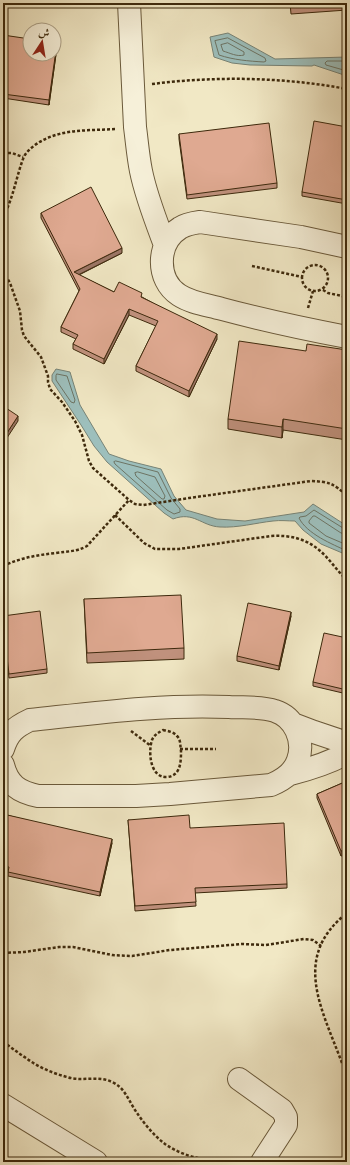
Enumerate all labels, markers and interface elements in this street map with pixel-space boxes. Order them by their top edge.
north arrow [22,22,62,62]
text: ش [37,25,51,41]

